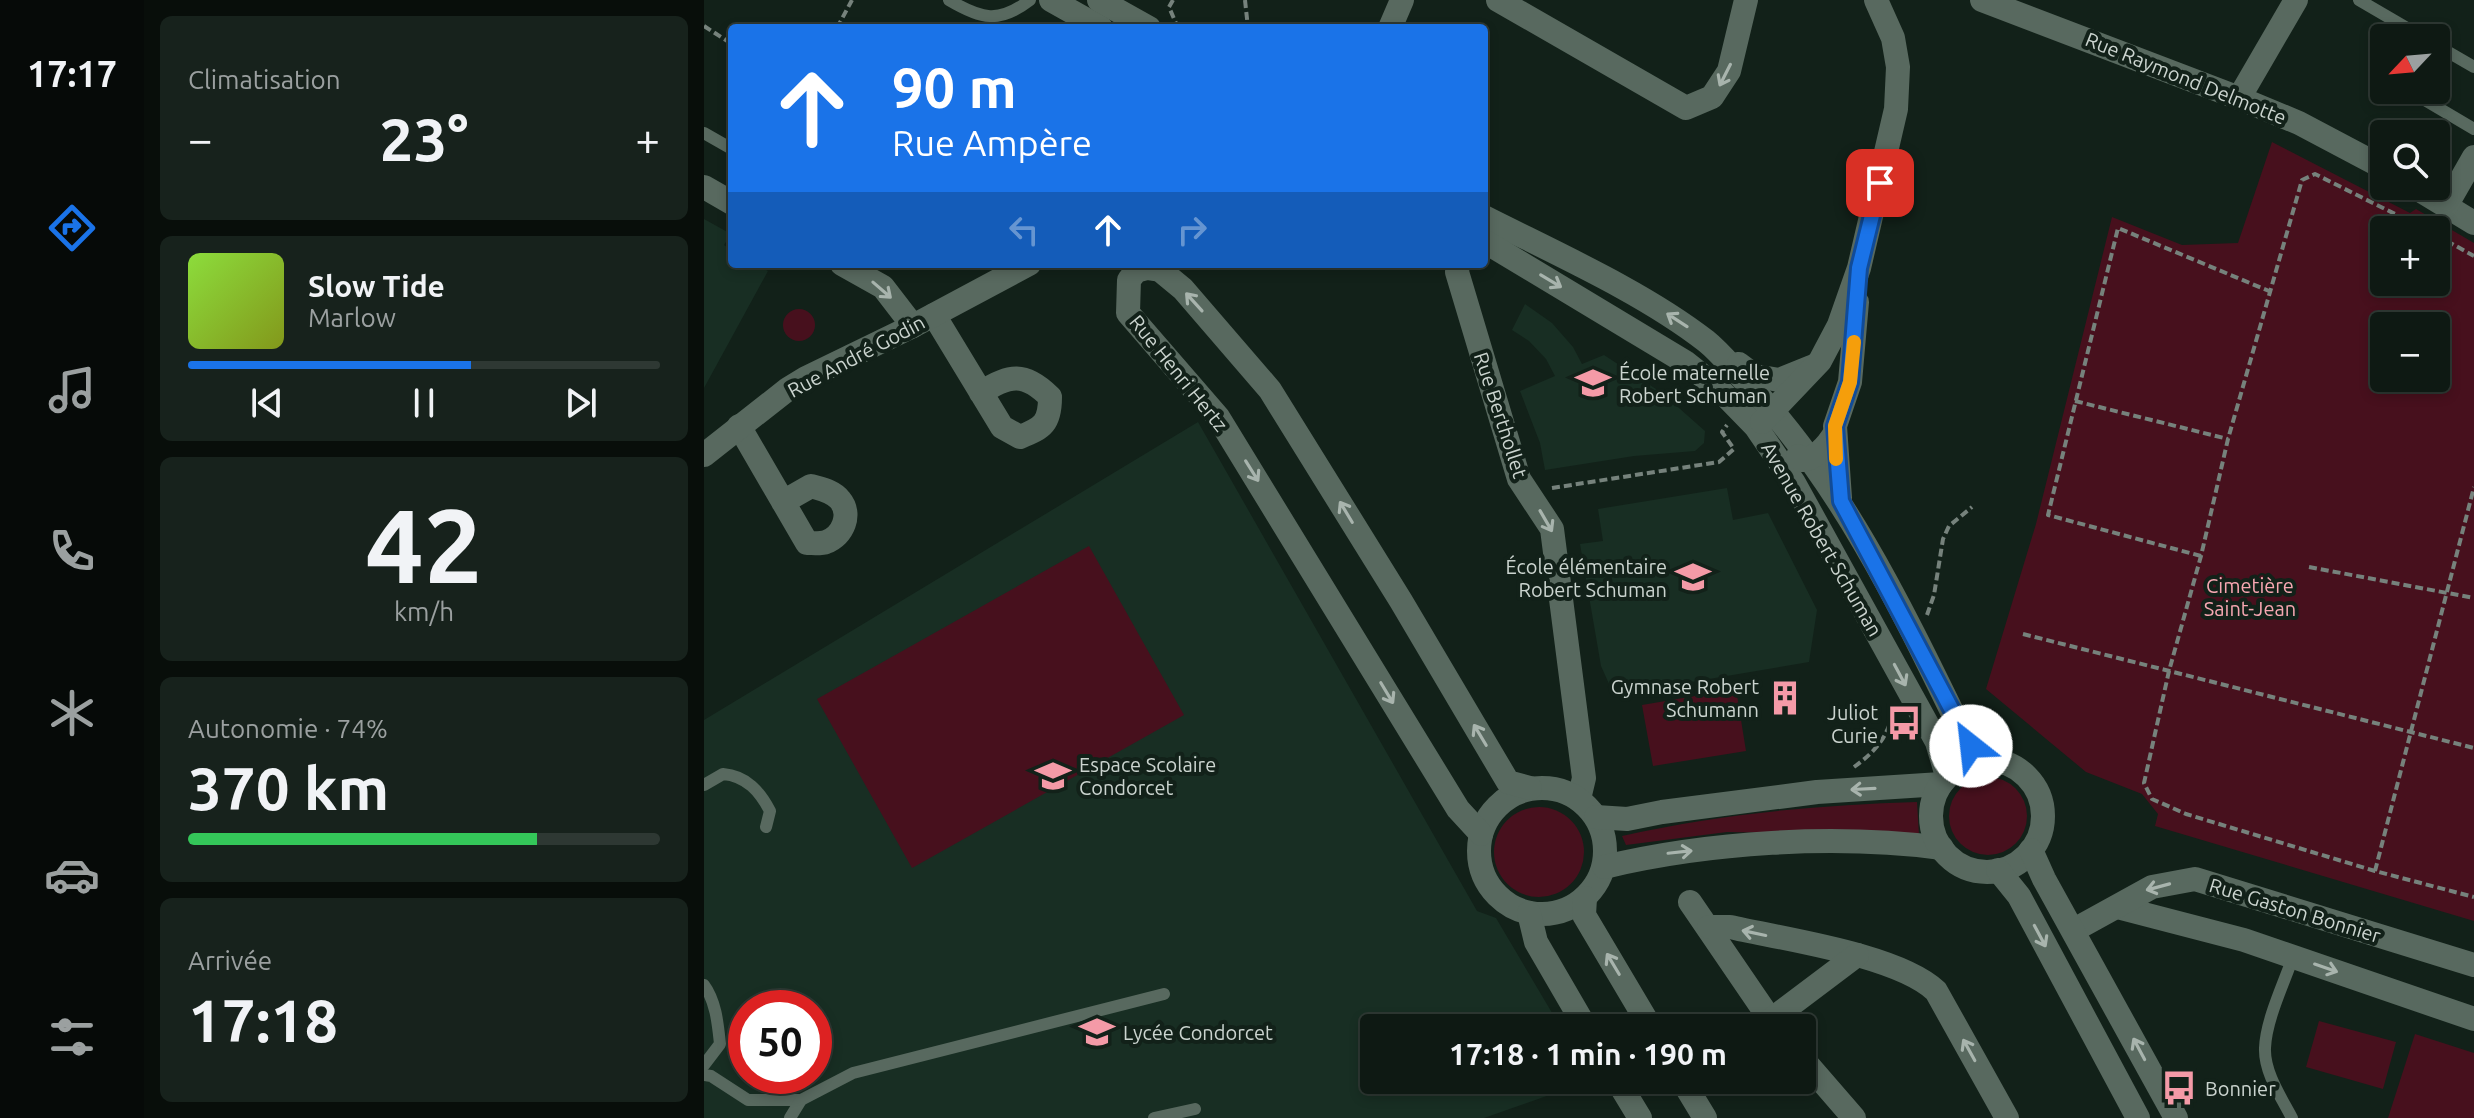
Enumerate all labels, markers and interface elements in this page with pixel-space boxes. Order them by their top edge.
north arrow [2370,24,2450,104]
map controls [2370,24,2450,392]
street label: Rue Raymond Delmotte [2082,27,2290,129]
text: 17:17 [27,53,117,94]
icon: ahead [760,56,864,160]
text: 90 m [892,56,1017,119]
one-way arrow [1717,62,1732,86]
text: Climatisation [188,65,341,94]
text: 23° [380,105,468,172]
text: − [188,114,213,163]
text: + [635,114,660,163]
button: search [2370,120,2450,200]
text: Rue Ampère [892,122,1092,163]
pin [1846,149,1914,217]
icon: arrive [1858,161,1902,205]
icon: directions [44,200,100,256]
icon: left [1002,208,1046,252]
icon: ahead [1086,208,1130,252]
icon: right [1170,208,1214,252]
button: + [2370,216,2450,296]
text: Slow Tide [308,269,445,303]
one-way arrow [1539,274,1562,290]
one-way arrow [871,281,891,299]
one-way arrow [1186,292,1204,312]
text: Marlow [308,303,396,332]
street label: Rue André Godin [784,310,928,402]
street label: Rue Henri Hertz [1125,310,1233,436]
one-way arrow [1666,312,1688,329]
button: − [2370,312,2450,392]
street label: Rue Berthollet [1470,349,1532,481]
place label: École maternelle Robert Schuman [1619,361,1770,407]
icon: music [44,362,100,418]
school or university icon: École maternelle Robert Schuman [1574,364,1612,402]
icon: previous [245,381,289,425]
icon: pause [402,381,446,425]
icon: next [559,381,603,425]
street label: Avenue Robert Schuman [1757,438,1887,640]
one-way arrow [1244,459,1260,482]
text: 42 [365,486,483,603]
one-way arrow [1338,501,1354,524]
one-way arrow [1538,509,1554,532]
icon: phone [44,523,100,579]
place label: École élémentaire Robert Schuman [1505,555,1667,601]
school or university icon: École élémentaire Robert Schuman [1674,558,1712,596]
park label: Cimetière Saint-Jean [2204,574,2296,620]
text: km/h [394,597,454,626]
one-way arrow [1892,663,1908,686]
place label: Gymnase Robert Schumann [1611,675,1759,721]
building icon: Gymnase Robert Schumann [1766,679,1804,717]
one-way arrow [1380,681,1396,704]
icon: climate [44,685,100,741]
place label: Juliot Curie [1827,701,1878,747]
bus stop icon: Juliot Curie [1885,704,1923,742]
position arrow [1929,704,2013,788]
text: Autonomie · 74% [188,714,388,743]
one-way arrow [1472,724,1488,747]
place label: Espace Scolaire Condorcet [1079,753,1216,799]
text: 370 km [188,754,389,821]
school or university icon: Espace Scolaire Condorcet [1034,757,1072,795]
one-way arrow [1850,782,1877,797]
one-way arrow [1666,844,1693,859]
icon: car [44,847,100,903]
street label: Rue Gaston Bonnier [2207,873,2384,947]
one-way arrow [2146,881,2171,895]
one-way arrow [2033,923,2049,947]
one-way arrow [1742,925,1768,940]
text: Arrivée [188,946,272,975]
one-way arrow [1605,953,1621,976]
one-way arrow [2314,962,2339,977]
text: 17:18 [188,986,338,1053]
speed limit sign: 50 [728,990,832,1094]
icon: filters [44,1009,100,1065]
school or university icon: Lycée Condorcet [1078,1013,1116,1051]
place label: Lycée Condorcet [1123,1021,1273,1044]
text: 17:18 · 1 min · 190 m [1449,1037,1727,1071]
one-way arrow [2130,1038,2146,1062]
one-way arrow [1960,1039,1976,1062]
bus stop icon: Bonnier [2160,1069,2198,1107]
place label: Bonnier [2205,1077,2276,1100]

